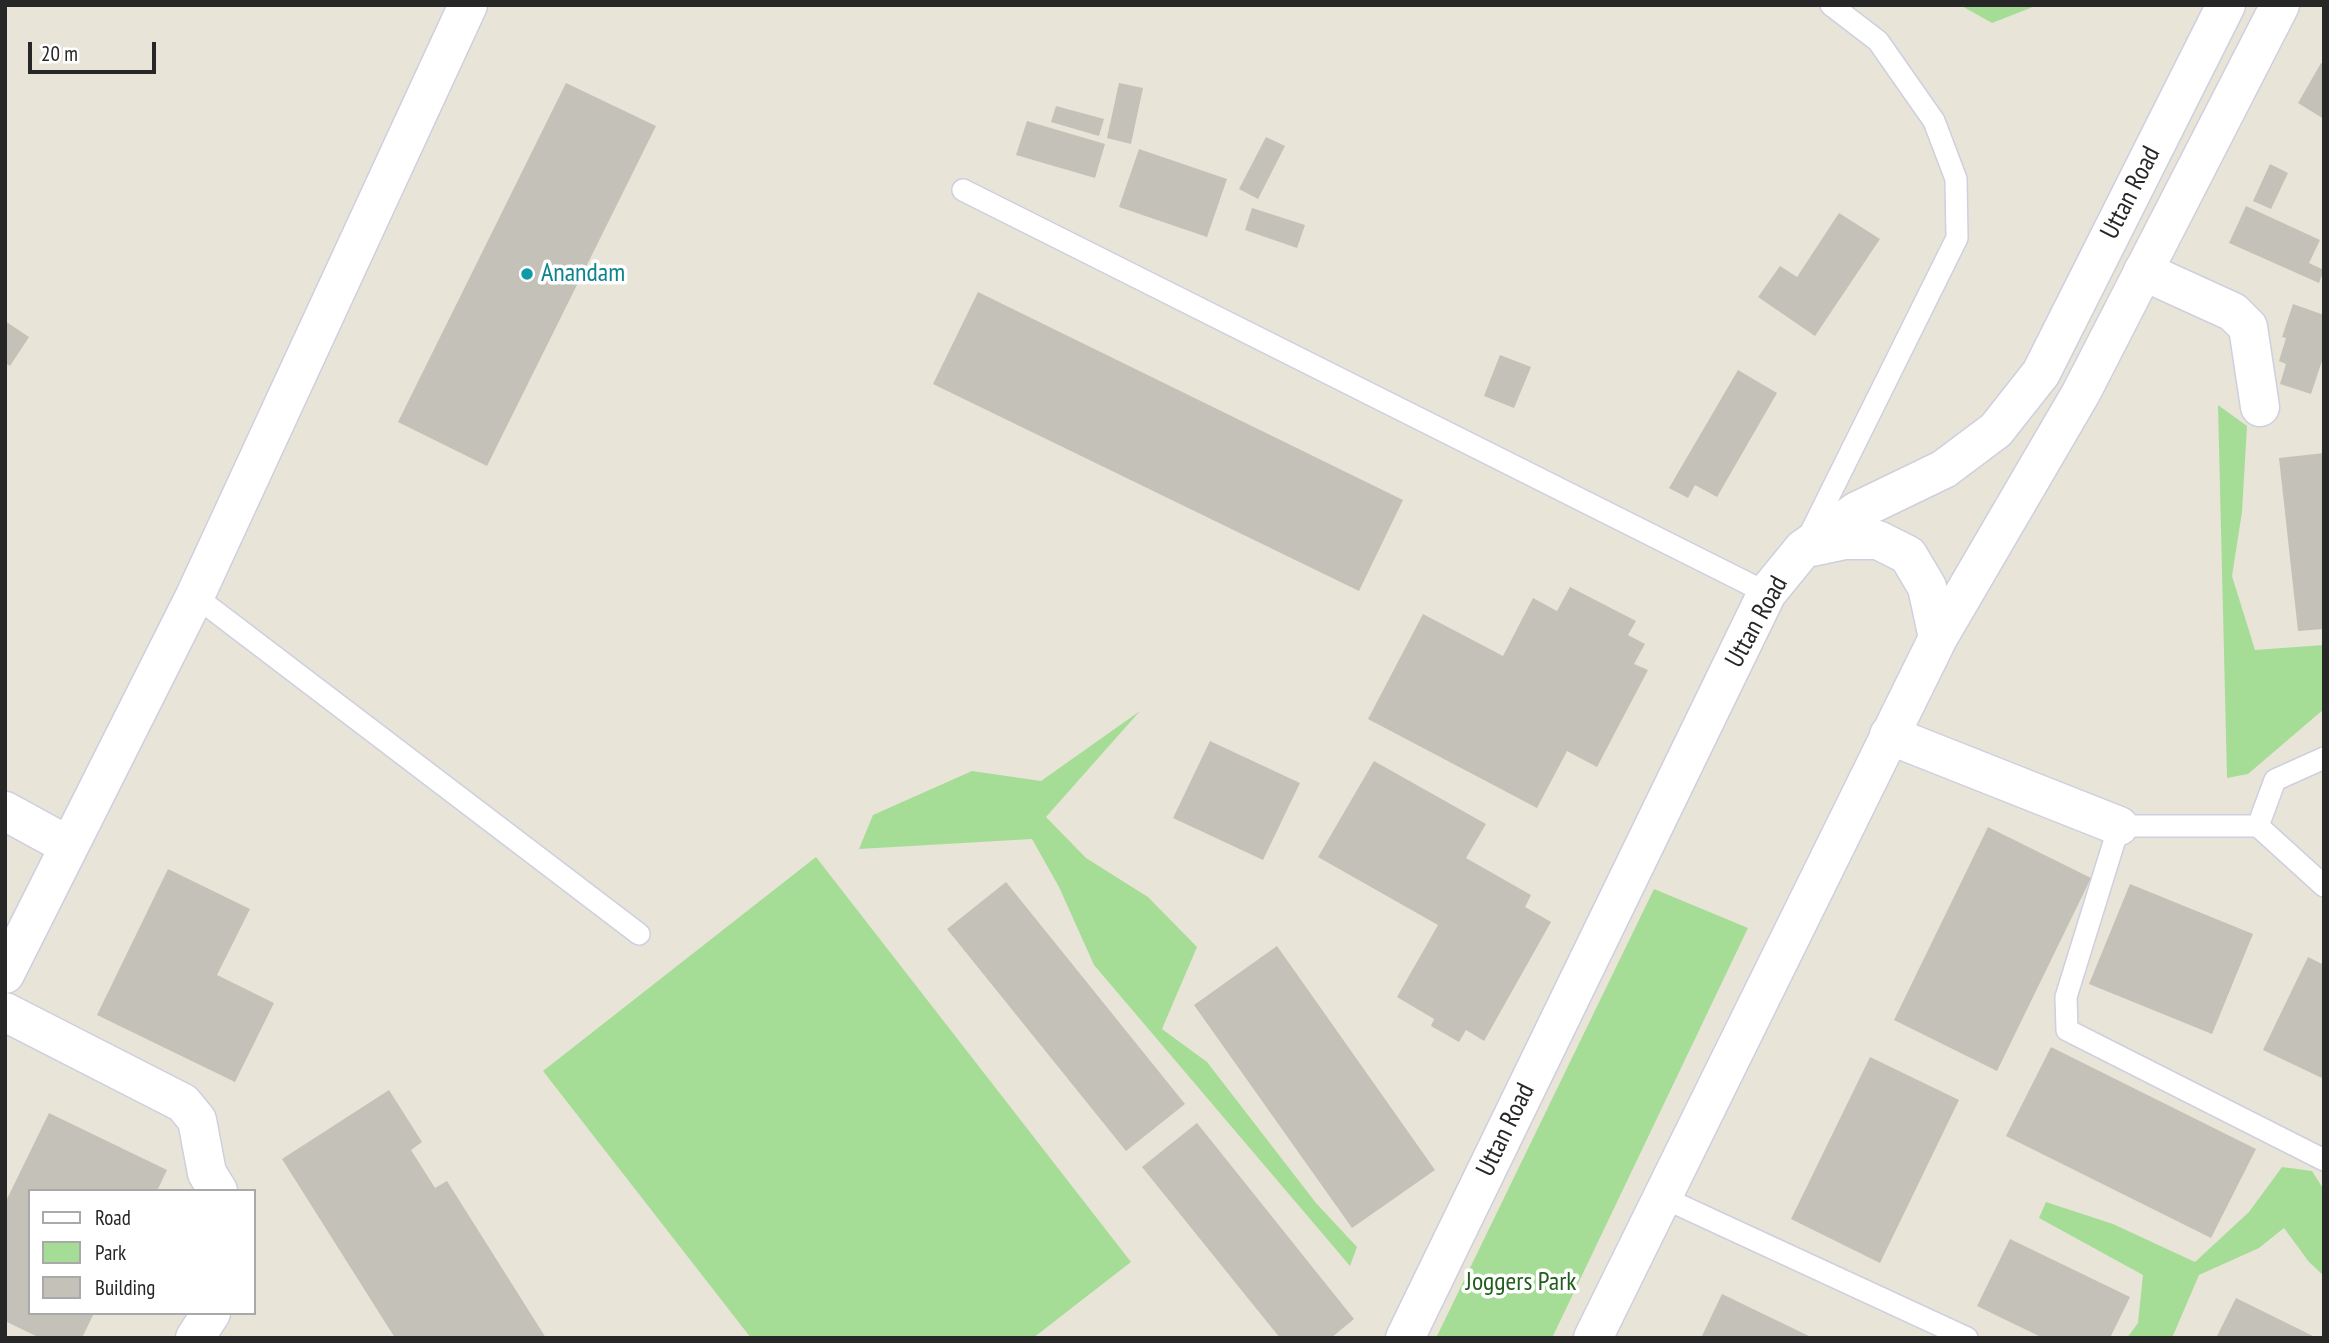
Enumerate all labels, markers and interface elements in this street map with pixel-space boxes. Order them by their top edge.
scale bar [32,28,159,72]
text: 20 m [41,40,78,67]
street label: Uttan Road [2095,142,2167,244]
place label: Anandam [541,258,625,290]
marker: Anandam [519,266,535,282]
street label: Uttan Road [1719,571,1795,673]
street label: Uttan Road [1470,1078,1542,1182]
legend [28,1189,256,1315]
text: Road [95,1204,131,1231]
text: Park [95,1239,126,1266]
park label: Joggers Park [1466,1267,1576,1299]
text: Building [95,1274,155,1301]

